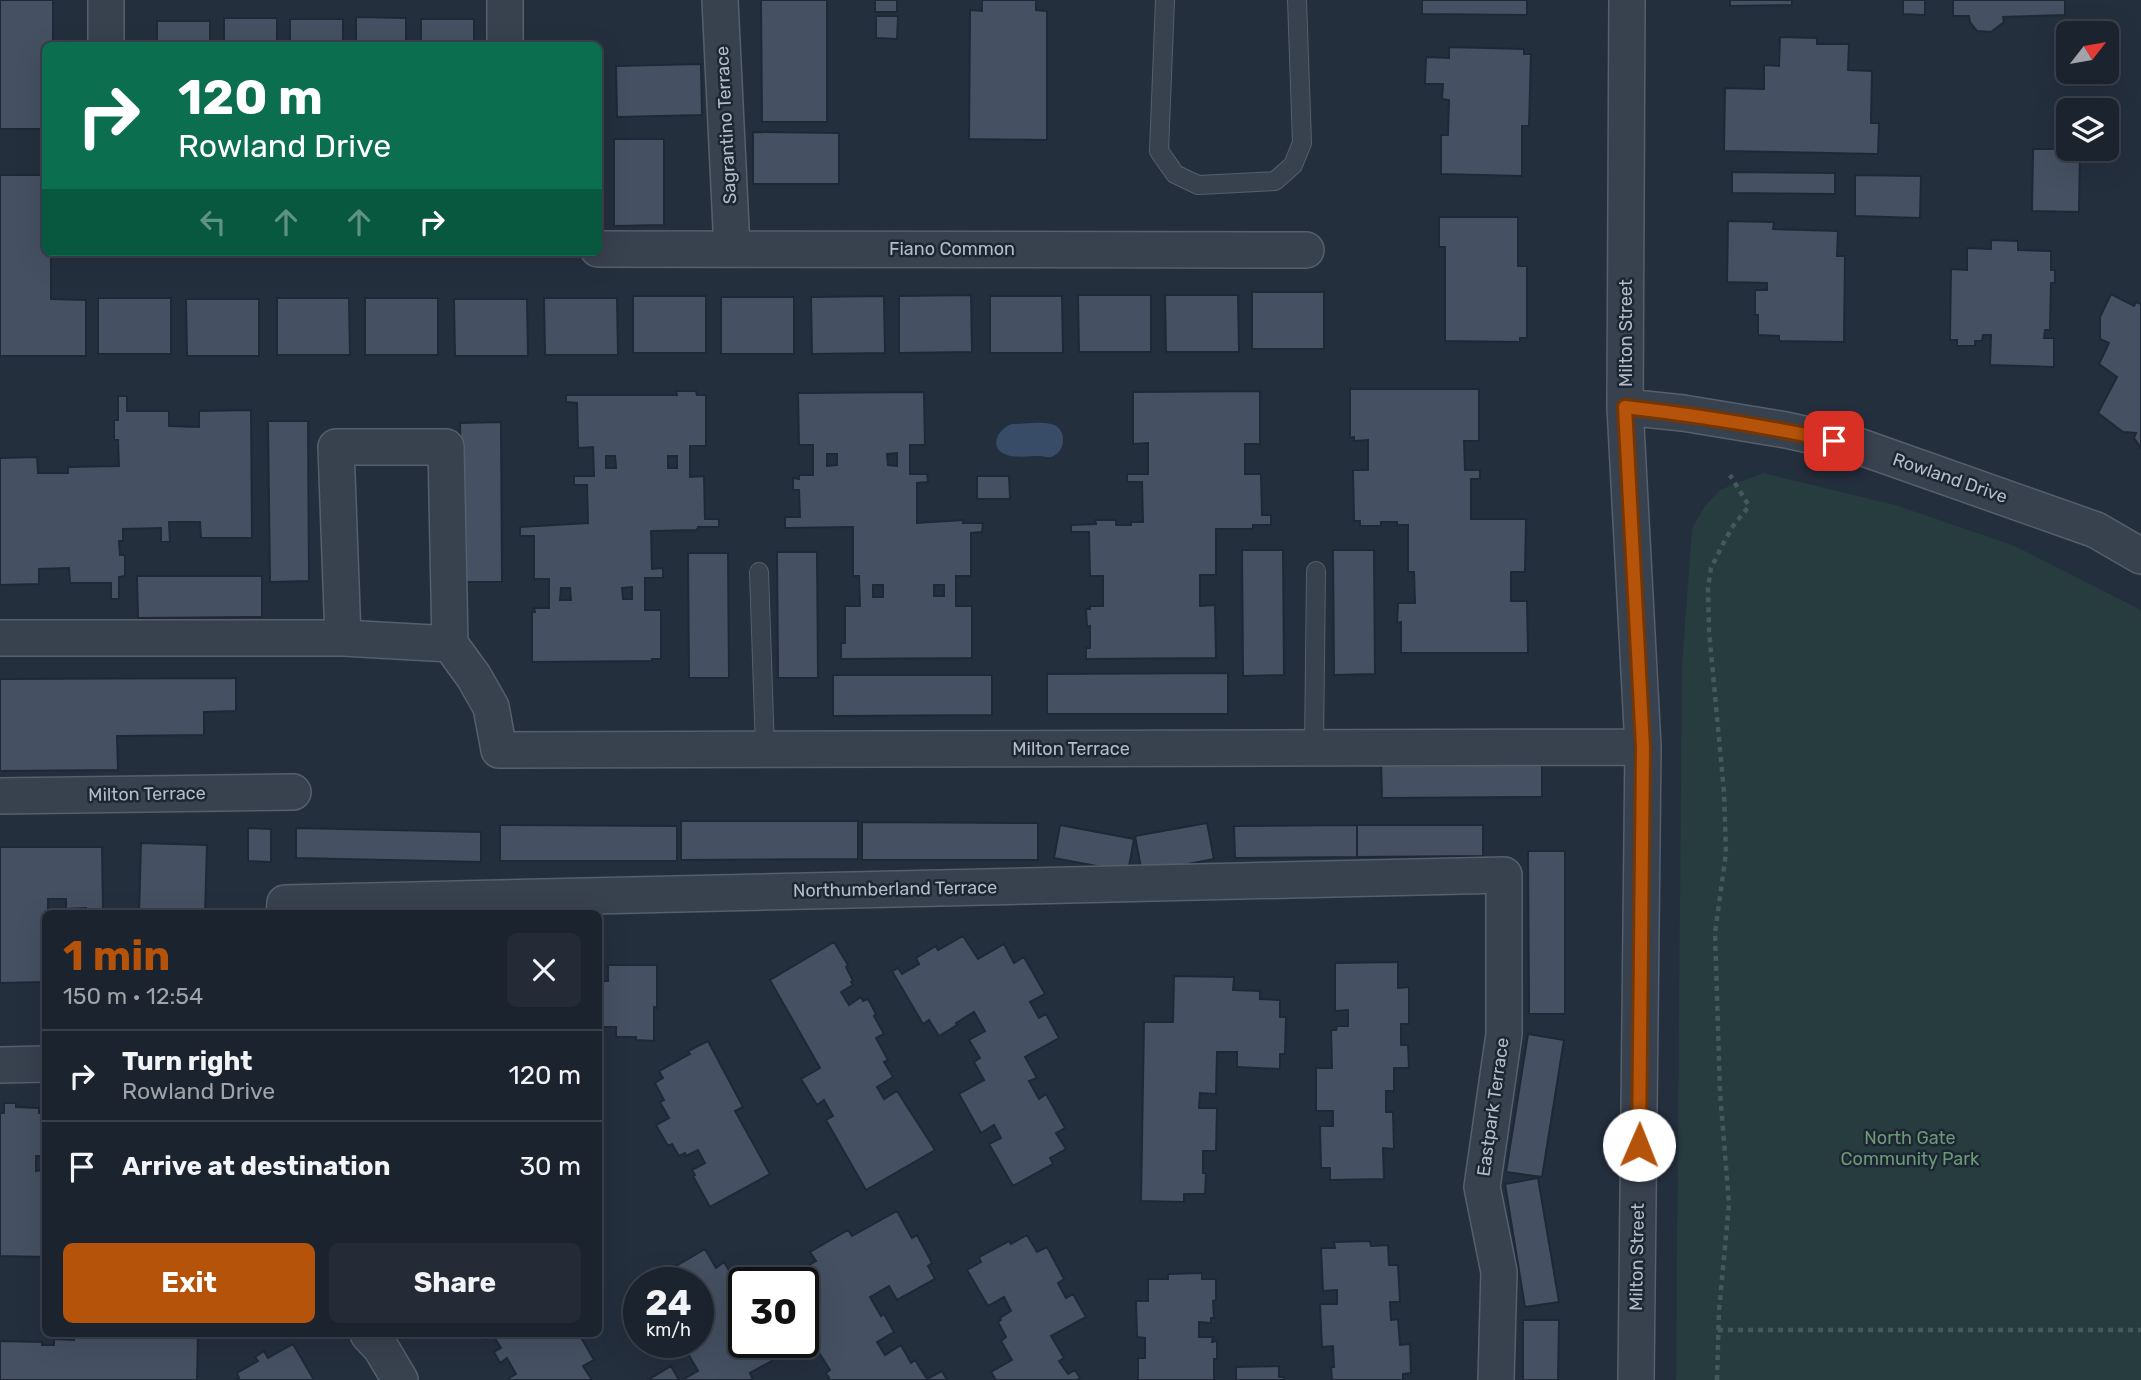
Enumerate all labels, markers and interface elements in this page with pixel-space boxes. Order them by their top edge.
north arrow [2056,21,2119,84]
map controls [2056,21,2119,161]
street label: Sagrantino Terrace [711,45,741,205]
text: 120 m [178,68,323,126]
icon: right [63,70,154,161]
button: layers [2056,98,2119,161]
text: Rowland Drive [178,127,391,165]
icon: left [194,203,232,241]
icon: ahead [267,203,305,241]
icon: ahead [340,203,378,241]
icon: right [413,203,451,241]
street label: Fiano Common [889,238,1015,260]
street label: Milton Street [1615,279,1637,387]
pin [1804,411,1864,471]
icon: arrive [1815,422,1853,460]
street label: Rowland Drive [1890,448,2010,508]
street label: Milton Terrace [1012,738,1130,760]
street label: Milton Terrace [88,782,206,806]
street label: Northumberland Terrace [793,876,997,902]
text: 1 min [63,931,170,981]
button: close [507,933,581,1007]
text: 150 m · 12:54 [63,982,203,1010]
street label: Eastpark Terrace [1472,1036,1514,1178]
text: Turn right [122,1046,252,1077]
icon: right [63,1057,101,1095]
text: 120 m [509,1060,581,1091]
text: Rowland Drive [122,1077,275,1105]
position arrow [1602,1108,1676,1182]
park label: North Gate Community Park [1841,1127,1980,1170]
icon: arrive [63,1148,101,1186]
text: Arrive at destination [122,1151,390,1182]
text: 30 m [519,1151,581,1182]
street label: Milton Street [1625,1203,1649,1311]
button: Exit [63,1243,315,1323]
button: Share [329,1243,581,1323]
speed limit sign: 30 [728,1267,819,1358]
text: 24 [645,1282,692,1324]
text: km/h [646,1319,691,1341]

